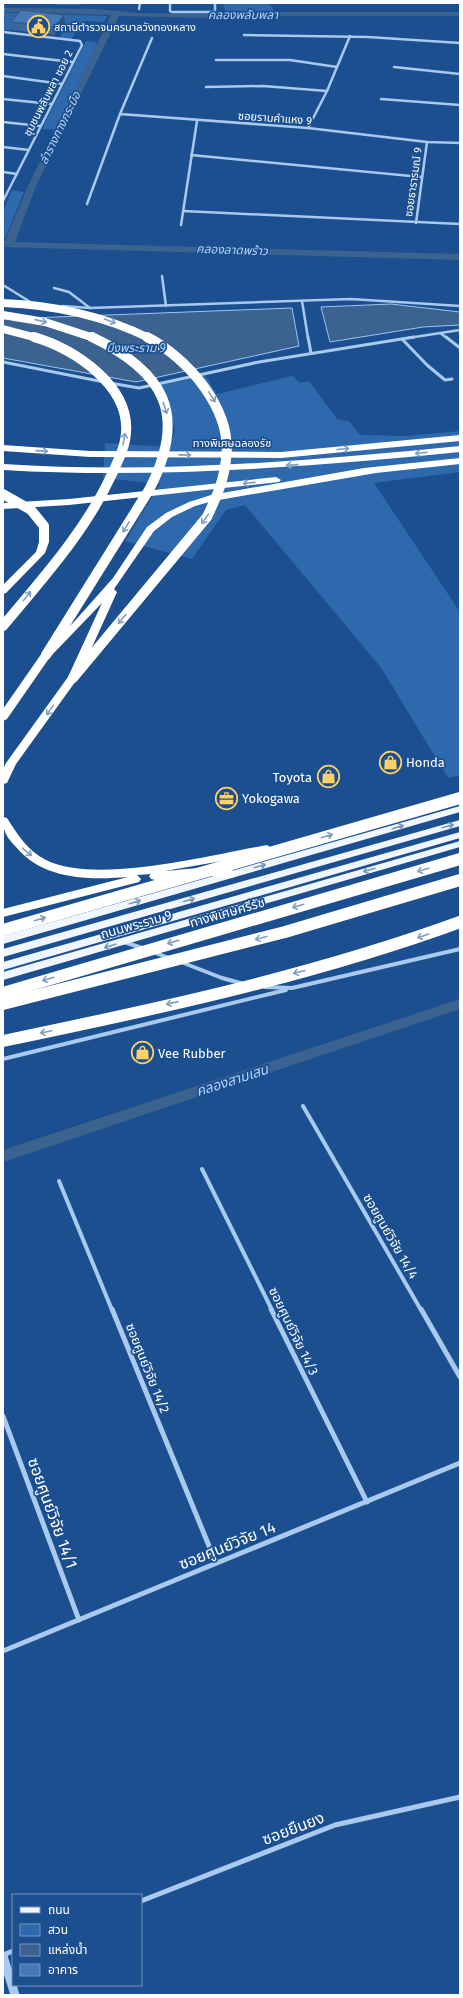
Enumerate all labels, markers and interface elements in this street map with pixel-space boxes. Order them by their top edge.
water label: คลองพลับพลา [208,8,279,22]
public building icon: สถานีตำรวจนครบาลวังทองหลาง [25,14,51,40]
place label: สถานีตำรวจนครบาลวังทองหลาง [54,21,196,34]
street label: ชุมชนพลับพลา ซอย 2 [21,48,76,138]
water label: ลำรางทางกระบือ [36,89,84,166]
street label: ซอยรามคำแหง 9 [238,109,313,128]
street label: ซอยธารารมณ์ 9 [402,146,425,218]
water label: คลองลาดพร้าว [196,242,269,258]
one-way arrow [35,317,48,325]
one-way arrow [103,318,116,325]
water label: บึงพระราม 9 [106,341,166,355]
one-way arrow [208,392,216,403]
one-way arrow [161,401,169,413]
one-way arrow [120,433,128,446]
street label: ทางพิเศษฉลองรัช [193,437,271,450]
one-way arrow [336,446,349,453]
one-way arrow [35,447,48,454]
one-way arrow [415,449,428,457]
one-way arrow [178,451,191,459]
one-way arrow [286,461,299,468]
one-way arrow [243,479,256,487]
one-way arrow [201,514,210,525]
one-way arrow [122,521,130,532]
one-way arrow [23,590,32,601]
one-way arrow [117,613,126,624]
one-way arrow [46,704,54,715]
shop icon: Honda [377,749,403,775]
place label: Honda [406,755,445,770]
shop icon: Toyota [315,764,341,790]
place label: Toyota [273,770,312,785]
office icon: Yokogawa [214,785,240,811]
place label: Yokogawa [242,791,300,806]
one-way arrow [442,822,455,829]
one-way arrow [391,823,404,830]
one-way arrow [320,832,333,839]
one-way arrow [22,847,32,856]
one-way arrow [253,862,266,869]
one-way arrow [362,867,375,874]
one-way arrow [416,867,429,874]
street label: ทางพิเศษศรีรัช [188,895,266,930]
one-way arrow [182,896,195,903]
one-way arrow [128,898,141,905]
one-way arrow [292,903,305,910]
street label: ถนนพระราม 9 [99,907,174,942]
one-way arrow [34,915,47,922]
one-way arrow [417,933,430,940]
one-way arrow [255,935,268,942]
one-way arrow [167,939,180,946]
one-way arrow [103,943,116,950]
one-way arrow [292,969,305,976]
one-way arrow [42,976,55,983]
one-way arrow [166,1000,179,1008]
one-way arrow [40,1029,53,1037]
shop icon: Vee Rubber [130,1040,156,1066]
place label: Vee Rubber [158,1046,226,1061]
water label: คลองสามเสน [194,1060,272,1100]
street label: ซอยศูนย์วิจัย 14/4 [360,1191,421,1282]
street label: ซอยศูนย์วิจัย 14/3 [266,1285,321,1378]
street label: ซอยศูนย์วิจัย 14/2 [123,1321,172,1415]
street label: ซอยศูนย์วิจัย 14/1 [24,1455,81,1571]
street label: ซอยศูนย์วิจัย 14 [176,1517,279,1573]
street label: ซอยยืนยง [259,1808,327,1849]
legend [12,1894,142,1986]
text: ถนน [48,1903,70,1917]
text: สวน [48,1923,68,1937]
text: แหล่งน้ำ [48,1941,87,1957]
text: อาคาร [48,1963,78,1977]

